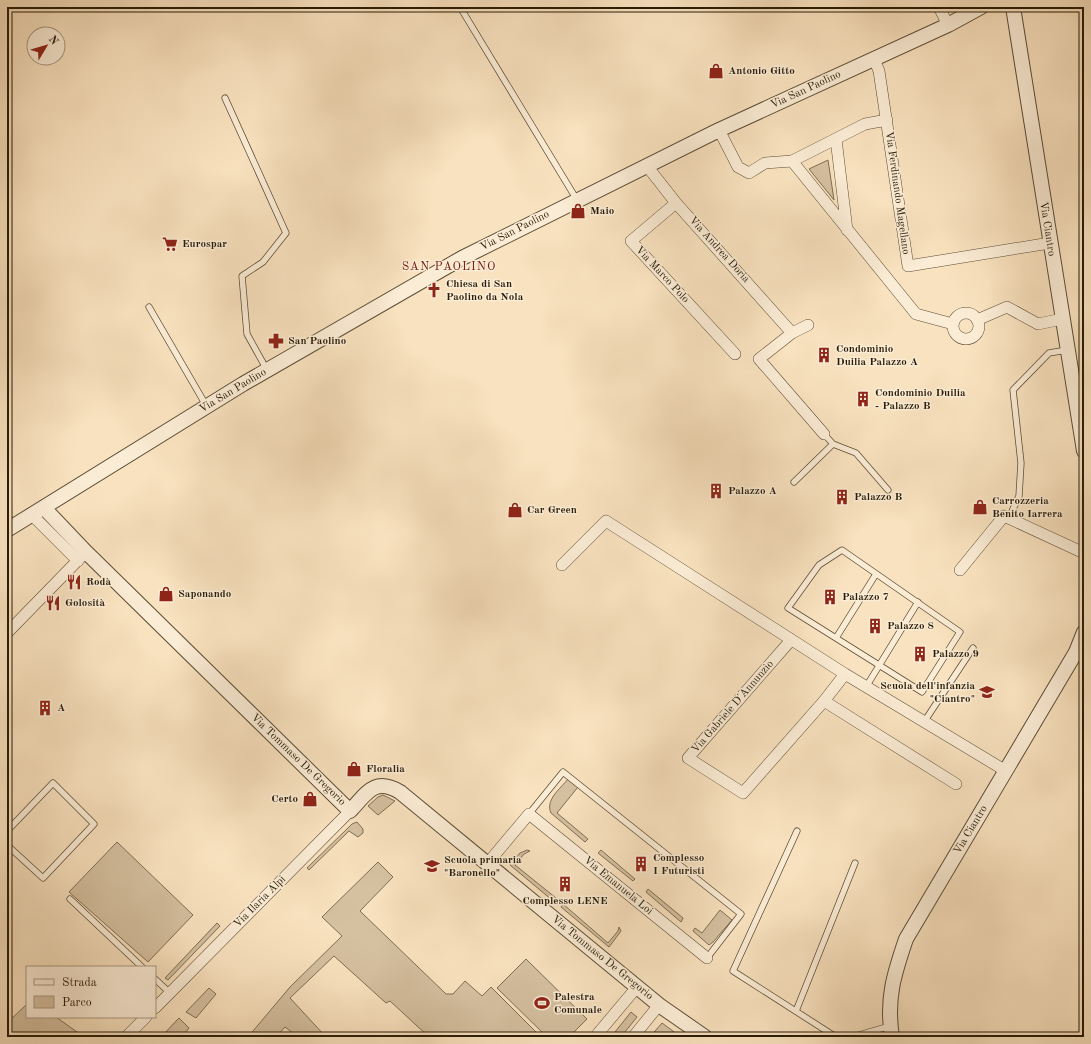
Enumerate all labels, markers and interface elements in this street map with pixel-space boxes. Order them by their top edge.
north arrow [26,26,66,66]
text: N [46,34,60,48]
shop icon: Antonio Gitto [707,62,725,80]
place label: Antonio Gitto [728,66,795,77]
street label: Via San Paolino [769,69,843,111]
street label: Via Ferdinando Magellano [883,131,911,255]
street label: Via Ciantro [1037,201,1057,257]
shop icon: Maio [569,202,587,220]
place label: Maio [590,206,615,217]
street label: Via San Paolino [479,209,551,253]
street label: Via Andrea Doria [687,215,752,286]
supermarket icon: Eurospar [161,235,179,253]
place label: Eurospar [182,239,227,250]
street label: Via Marco Polo [633,245,691,305]
district label: SAN PAOLINO [402,261,496,273]
place label: Chiesa di San Paolino da Nola [446,279,524,303]
church icon: Chiesa di San Paolino da Nola [425,281,443,299]
pharmacy icon: San Paolino [267,332,285,350]
place label: San Paolino [288,336,347,347]
place label: Condominio Duilia Palazzo A [836,344,919,368]
building icon: Condominio Duilia Palazzo A [815,346,833,364]
street label: Via San Paolino [198,367,268,415]
place label: Condominio Duilia - Palazzo B [875,388,966,412]
building icon: Condominio Duilia - Palazzo B [854,390,872,408]
building icon: Palazzo A [707,482,725,500]
place label: Palazzo A [728,486,778,497]
building icon: Palazzo B [833,488,851,506]
place label: Palazzo B [854,492,903,503]
place label: Carrozzeria Benito Iarrera [992,496,1063,520]
shop icon: Carrozzeria Benito Iarrera [971,498,989,516]
shop icon: Car Green [506,501,524,519]
place label: Car Green [527,505,577,516]
restaurant icon: Rodà [65,573,83,591]
place label: Rodà [86,577,111,588]
shop icon: Saponando [157,585,175,603]
building icon: Palazzo 7 [821,588,839,606]
place label: Saponando [178,589,232,600]
place label: Palazzo 7 [842,592,889,603]
restaurant icon: Golosità [44,594,62,612]
place label: Golosità [65,598,105,609]
building icon: Palazzo 8 [866,617,884,635]
place label: Palazzo 8 [887,621,934,632]
building icon: Palazzo 9 [911,645,929,663]
place label: Palazzo 9 [932,649,979,660]
street label: Via Gabriele D'Annunzio [690,659,776,755]
place label: Scuola dell'infanzia "Ciantro" [880,681,975,705]
school or university icon: Scuola dell'infanzia "Ciantro" [978,683,996,701]
building icon: A [36,699,54,717]
place label: A [57,703,66,714]
street label: Via Tommaso De Gregorio [249,712,347,808]
shop icon: Floralia [345,760,363,778]
place label: Floralia [366,764,405,775]
shop icon: Certo [301,790,319,808]
place label: Certo [271,794,298,805]
street label: Via Ciantro [952,804,990,856]
place label: Complesso I Futuristi [653,853,705,877]
place label: Scuola primaria "Baronello" [444,855,522,879]
street label: Via Emanuela Loi [581,855,655,917]
building icon: Complesso I Futuristi [632,855,650,873]
school or university icon: Scuola primaria "Baronello" [423,857,441,875]
street label: Via Ilaria Alpi [232,874,288,930]
building icon: Complesso LENE [556,875,574,893]
place label: Complesso LENE [522,896,608,907]
street label: Via Tommaso De Gregorio [549,914,655,1002]
legend [26,966,156,1018]
text: Strada [62,977,97,989]
place label: Palestra Comunale [554,992,602,1016]
sports icon: Palestra Comunale [533,994,551,1012]
text: Parco [62,997,92,1009]

